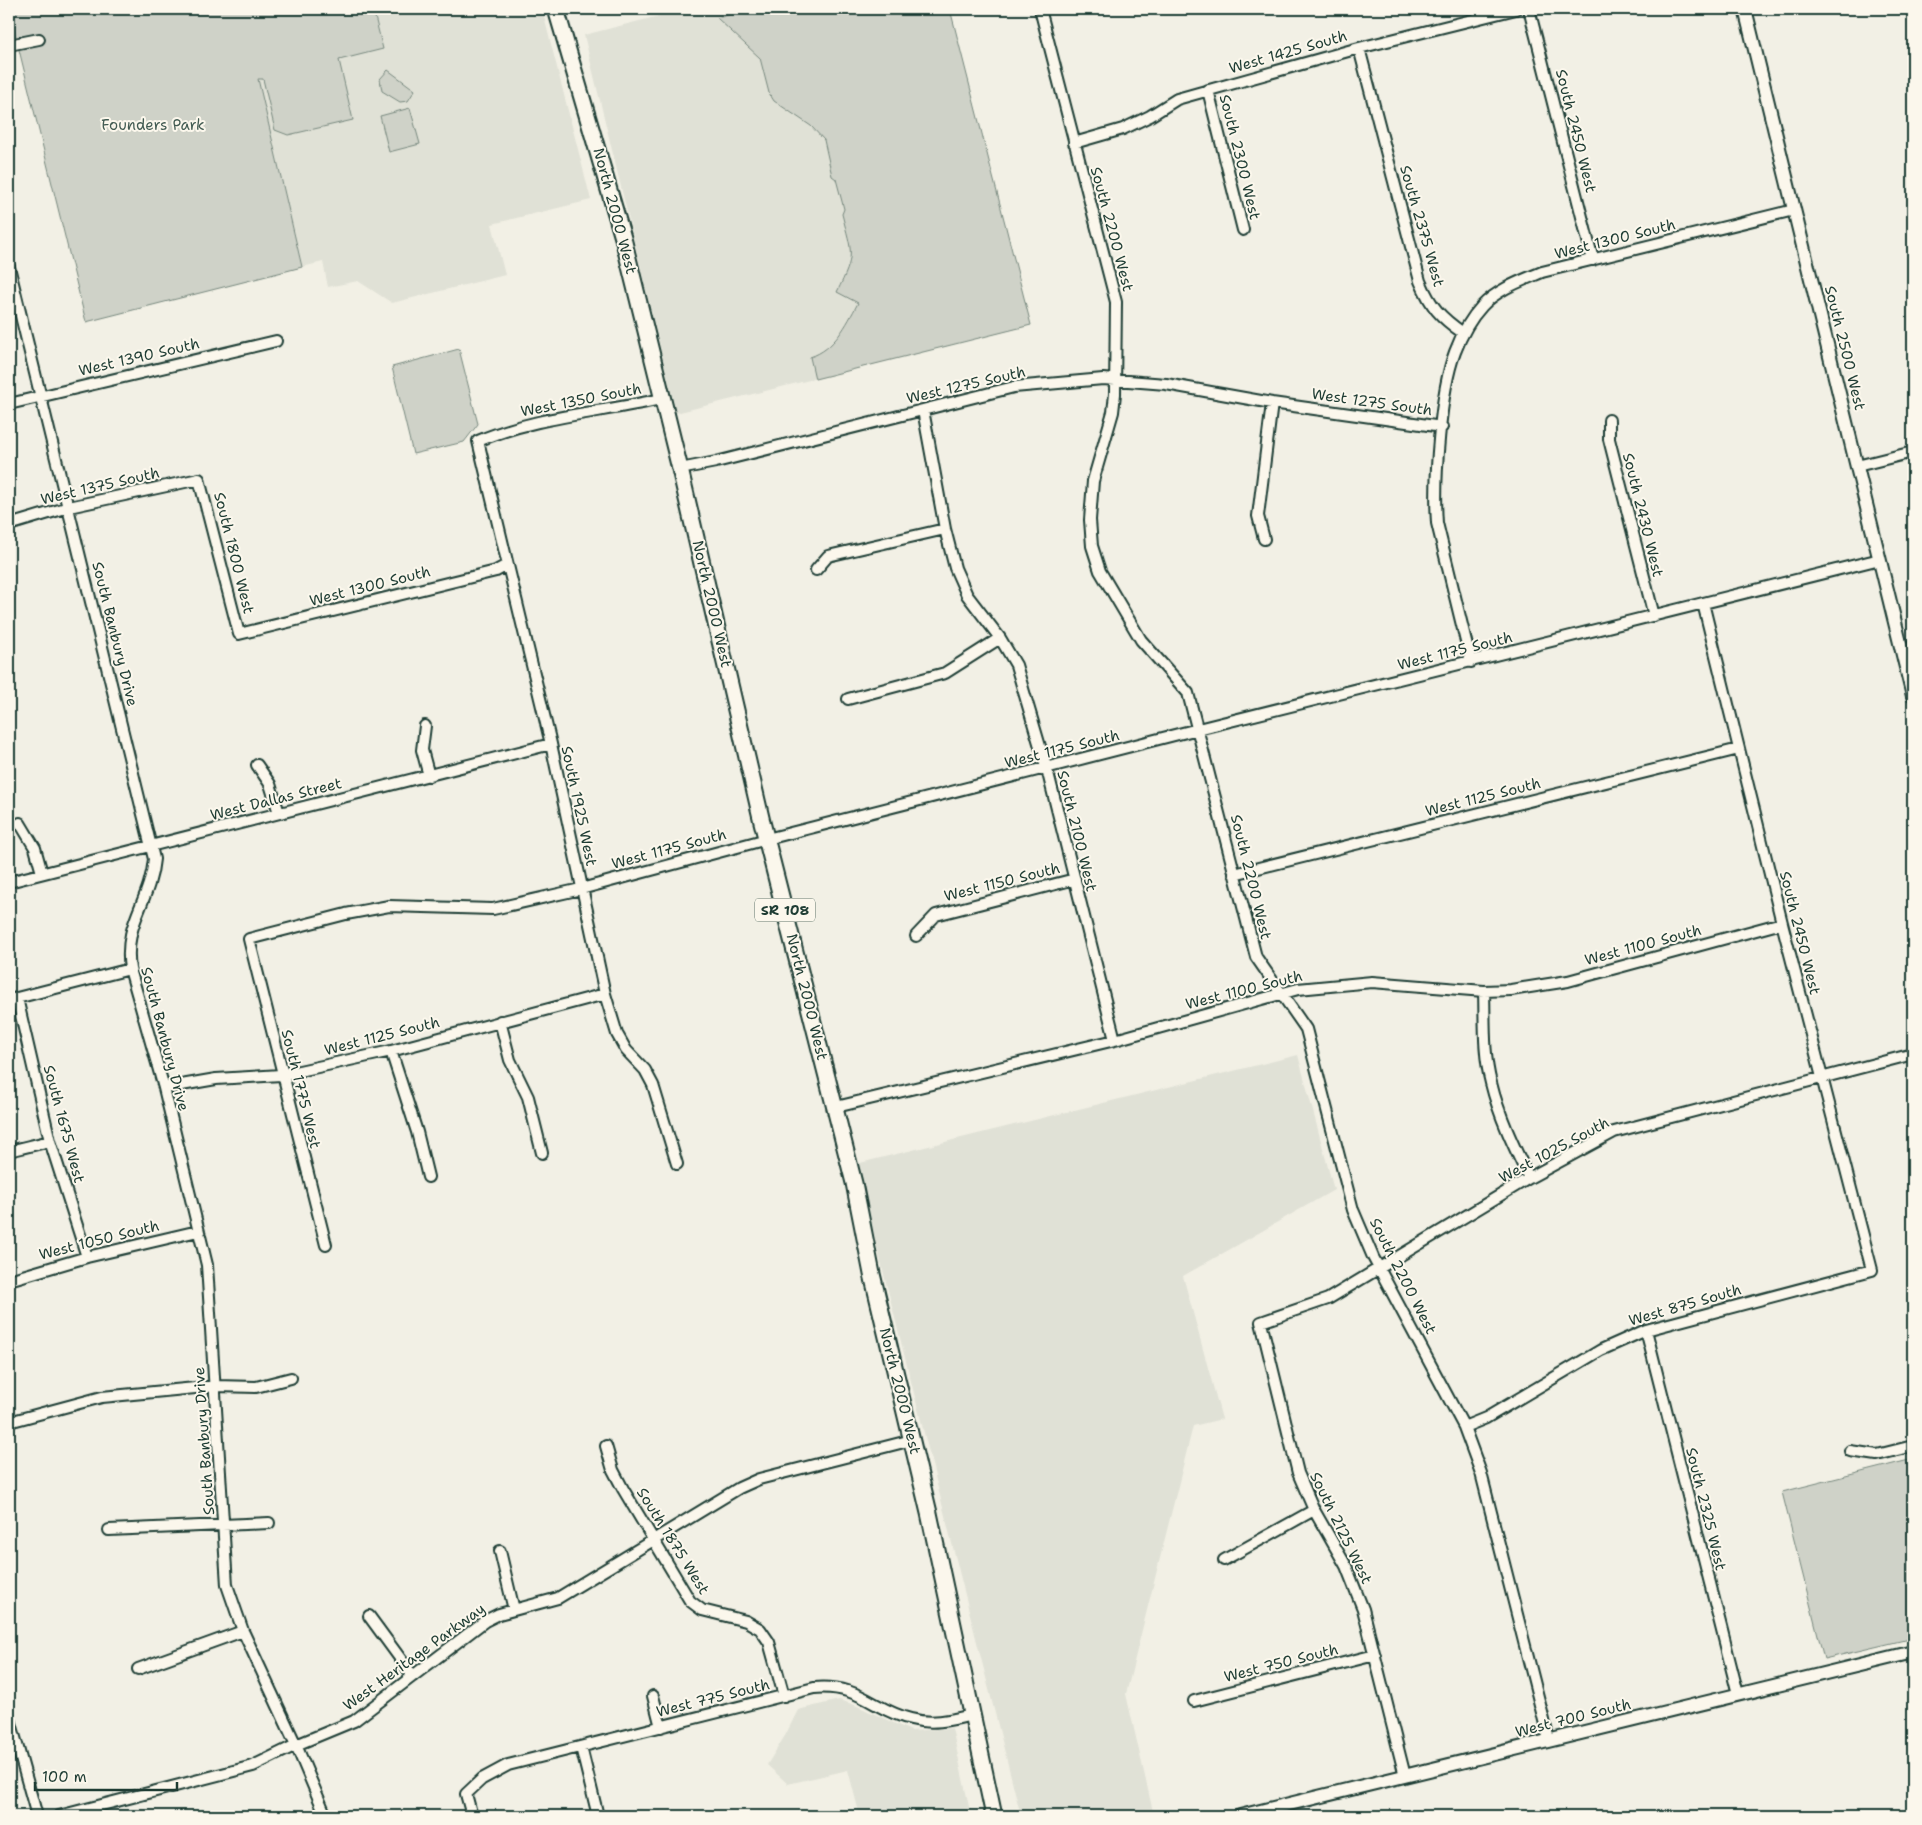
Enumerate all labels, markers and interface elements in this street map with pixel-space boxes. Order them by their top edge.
street label: West 1425 South [1227,26,1349,78]
street label: South 2450 West [1551,67,1601,195]
street label: South 2300 West [1215,92,1265,222]
park label: Founders Park [101,115,205,135]
street label: North 2000 West [589,146,641,276]
street label: South 2375 West [1395,163,1449,289]
street label: South 2200 West [1086,164,1138,294]
street label: West 1300 South [1552,214,1678,264]
street label: South 2500 West [1820,284,1870,412]
street label: West 1390 South [77,333,201,381]
street label: West 1275 South [904,362,1028,408]
street label: West 1350 South [519,378,643,422]
street label: West 1275 South [1310,384,1434,420]
street label: South 2430 West [1618,451,1668,579]
street label: West 1375 South [39,463,161,509]
street label: South 1800 West [209,490,259,616]
street label: North 2000 West [688,538,736,670]
street label: South Banbury Drive [87,560,143,708]
street label: West 1300 South [307,561,433,611]
street label: West 1175 South [1395,627,1515,675]
street label: West 1175 South [1002,725,1122,773]
street label: South 1925 West [556,744,602,868]
street label: South 2100 West [1052,768,1102,894]
street label: West Dallas Street [208,773,344,825]
street label: West 1125 South [1423,773,1543,821]
street label: South 2200 West [1226,812,1276,942]
street label: West 1175 South [609,824,729,874]
street label: West 1150 South [942,858,1062,906]
street label: South 2450 West [1775,869,1825,997]
road number: SR 108 [755,898,815,922]
street label: West 1100 South [1582,920,1704,970]
street label: North 2000 West [782,932,832,1062]
street label: South Banbury Drive [136,965,194,1113]
street label: West 1100 South [1183,966,1305,1014]
street label: West 1125 South [322,1012,442,1060]
street label: South 1775 West [277,1027,325,1151]
street label: South 1675 West [39,1063,89,1185]
street label: West 1025 South [1495,1112,1613,1188]
street label: South 2200 West [1365,1214,1441,1338]
street label: West 1050 South [37,1215,161,1265]
street label: West 875 South [1626,1279,1744,1331]
street label: North 2000 West [875,1326,925,1456]
street label: South Banbury Drive [189,1366,219,1516]
street label: South 2325 West [1681,1445,1731,1573]
street label: South 2125 West [1305,1469,1377,1587]
street label: South 1875 West [632,1484,714,1598]
street label: West Heritage Parkway [339,1599,489,1715]
street label: West 750 South [1222,1639,1340,1687]
street label: West 775 South [654,1674,772,1722]
street label: West 700 South [1513,1694,1633,1742]
scale bar [35,1760,178,1792]
text: 100 m [42,1767,87,1787]

